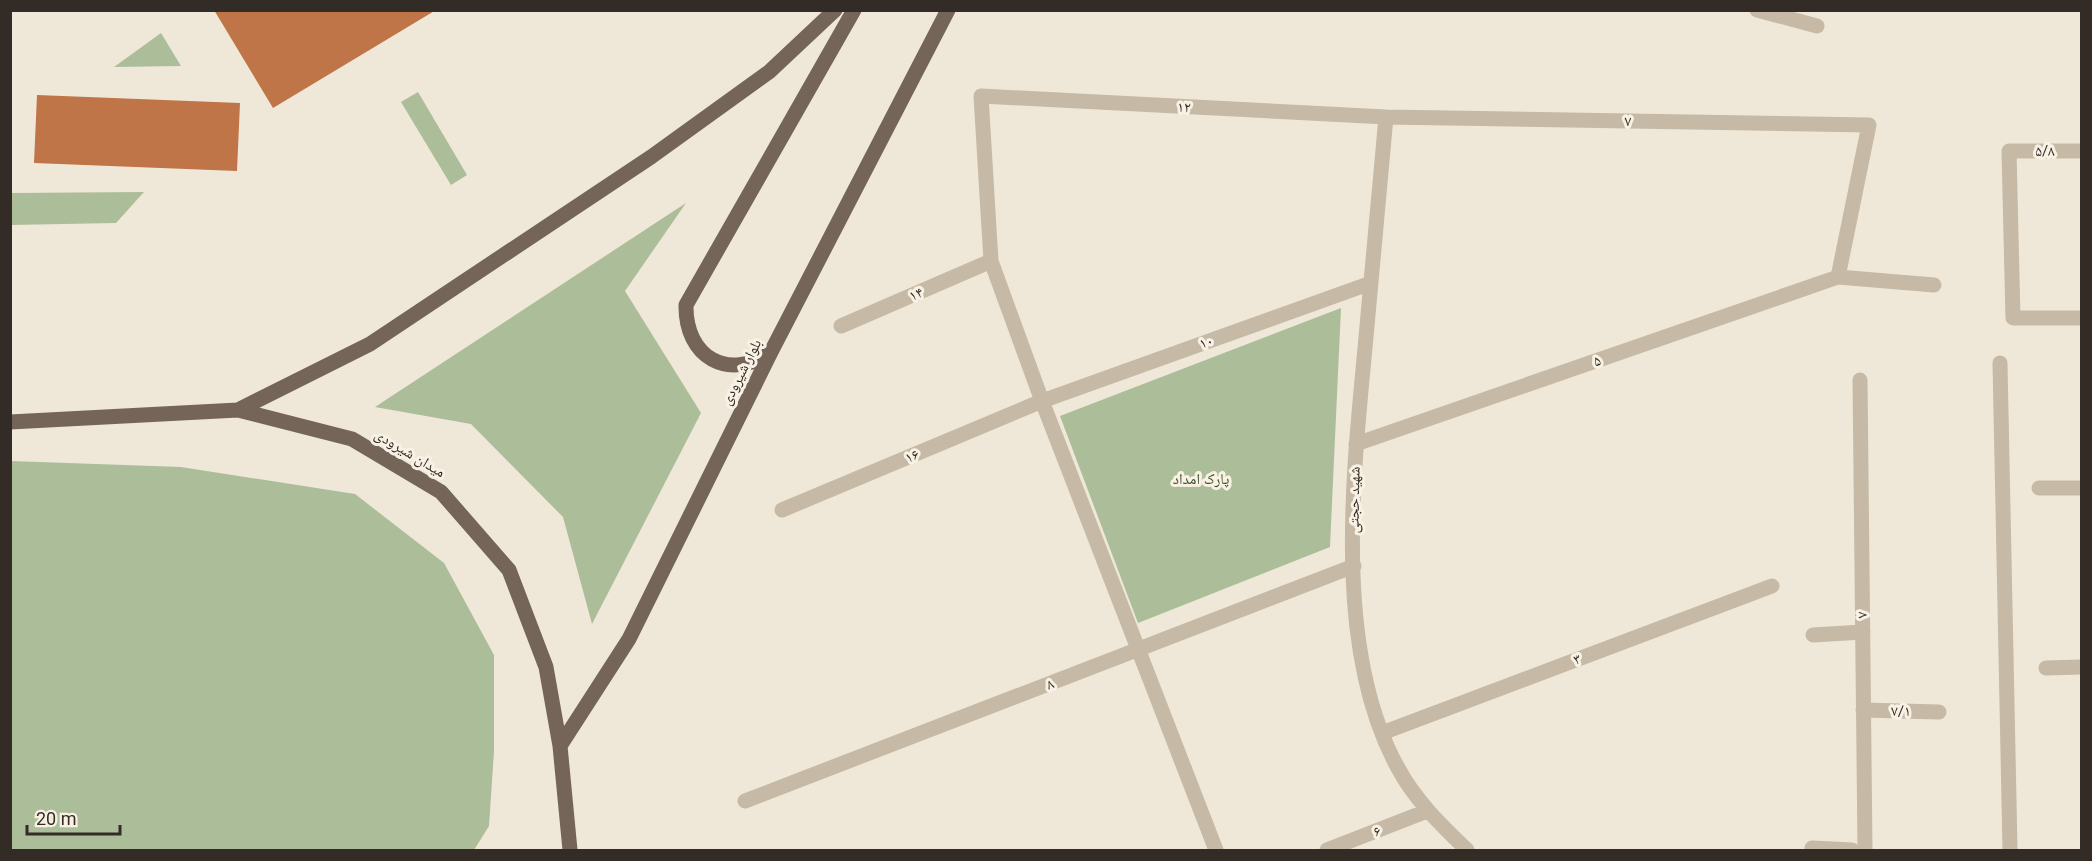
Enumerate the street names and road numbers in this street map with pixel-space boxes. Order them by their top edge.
street label: ۱۲ [1177,98,1191,116]
street label: ۷ [1624,112,1632,130]
street label: ۵/۸ [2035,142,2055,160]
street label: ۱۴ [906,283,926,305]
street label: ۱۰ [1197,331,1215,353]
street label: بلوار شیرودی [717,336,766,408]
street label: ۵ [1591,351,1603,371]
street label: میدان شیرودی [371,425,449,482]
street label: ۱۶ [902,445,922,467]
street label: شهید حجتی [1344,466,1365,534]
street label: ۷ [1853,611,1871,619]
street label: ۳ [1571,649,1584,669]
street label: ۸ [1044,674,1057,694]
street label: ۷/۱ [1891,702,1911,720]
street label: ۶ [1371,821,1384,841]

